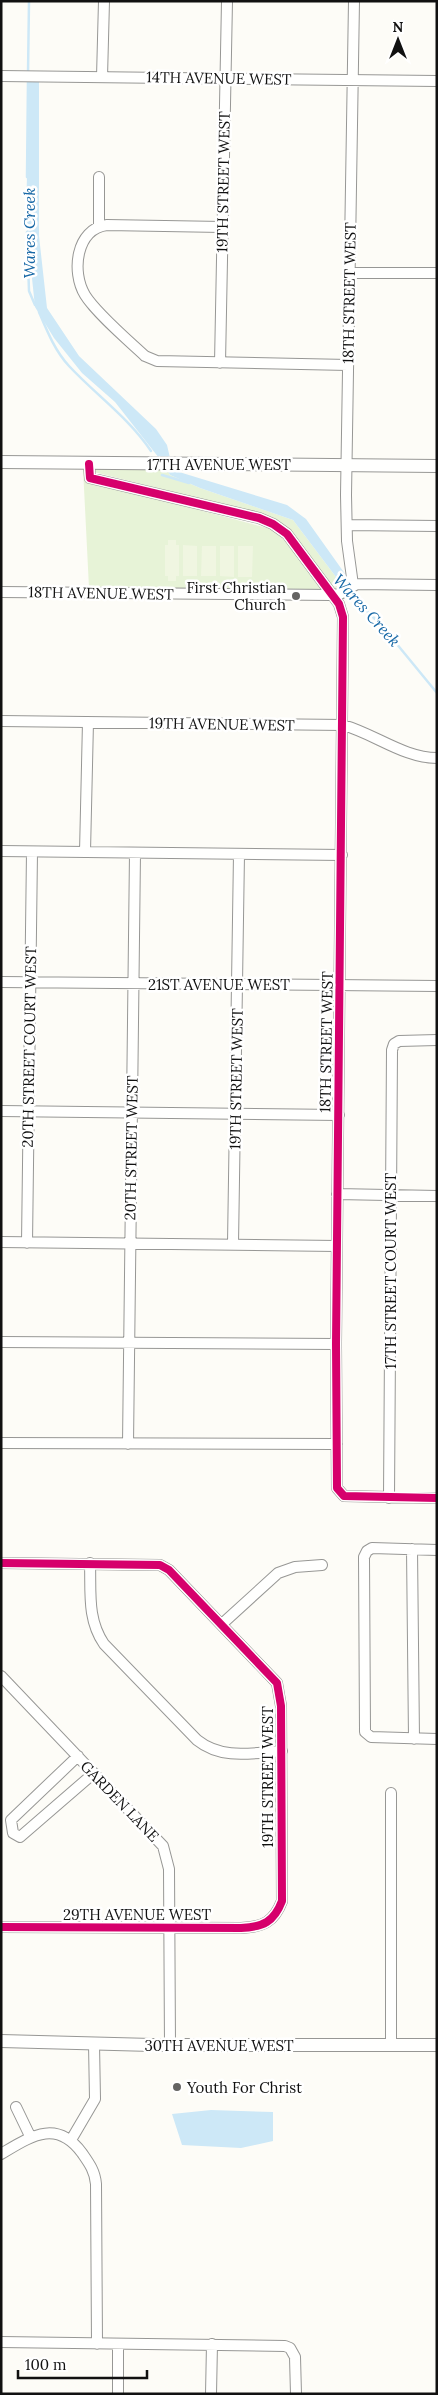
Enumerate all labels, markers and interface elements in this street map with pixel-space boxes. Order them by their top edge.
north arrow [373,15,423,65]
text: N [393,18,404,36]
street label: 14TH AVENUE WEST [146,67,292,89]
street label: 19TH STREET WEST [212,111,234,253]
water label: Wares Creek [19,187,39,279]
street label: 18TH STREET WEST [338,222,360,364]
street label: 17TH AVENUE WEST [147,455,291,474]
water label: Wares Creek [329,569,405,651]
place label: First Christian Church [186,578,286,614]
street label: 18TH AVENUE WEST [28,582,174,604]
marker: First Christian Church [290,590,302,602]
street label: 19TH AVENUE WEST [149,713,295,735]
street label: 20TH STREET COURT WEST [18,946,40,1148]
street label: 18TH STREET WEST [315,971,337,1113]
street label: 21ST AVENUE WEST [148,975,290,994]
street label: 19TH STREET WEST [225,1008,247,1150]
street label: 20TH STREET WEST [120,1075,142,1221]
street label: 17TH STREET COURT WEST [381,1172,400,1369]
street label: 19TH STREET WEST [258,1706,277,1848]
street label: GARDEN LANE [77,1757,163,1845]
street label: 29TH AVENUE WEST [63,1905,212,1924]
street label: 30TH AVENUE WEST [144,2036,294,2055]
place label: Youth For Christ [186,2078,302,2097]
marker: Youth For Christ [171,2081,183,2093]
scale bar [18,2348,146,2380]
text: 100 m [25,2355,66,2374]

